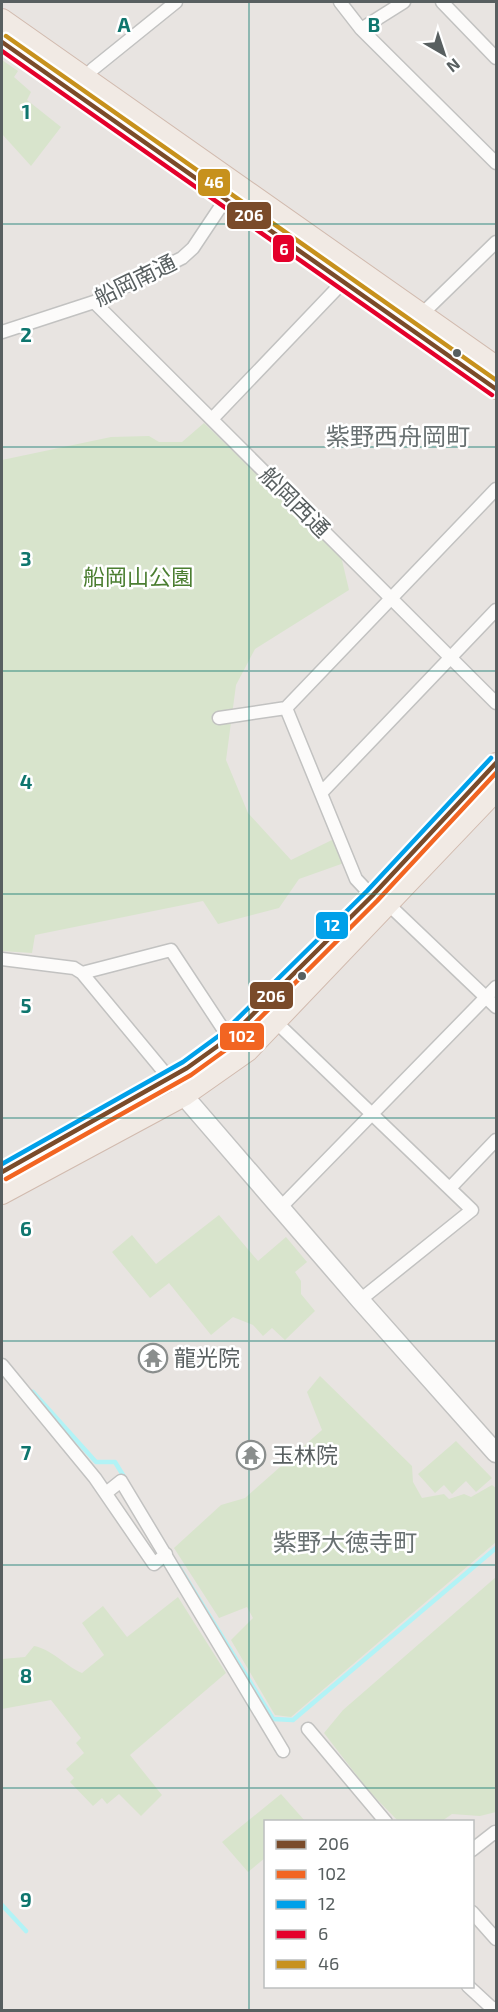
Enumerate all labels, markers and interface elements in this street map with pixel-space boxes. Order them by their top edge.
text: A [117,12,131,36]
text: B [368,12,380,36]
north arrow [414,24,474,84]
text: N [443,55,464,77]
text: 1 [22,99,30,123]
line badge: 46 [197,168,231,197]
text: 46 [204,172,224,191]
line badge: 206 [226,201,272,230]
text: 206 [235,205,263,224]
line badge: 6 [272,234,295,263]
text: 6 [279,239,289,258]
street label: 船岡南通 [89,248,180,310]
text: 2 [20,322,32,346]
unlabelled marker [451,347,463,359]
district label: 紫野西舟岡町 [326,421,470,450]
street label: 船岡西通 [255,461,336,542]
text: 3 [20,546,32,570]
park label: 船岡山公園 [83,563,193,589]
text: 4 [20,769,33,793]
line badge: 12 [315,911,349,940]
text: 12 [324,915,340,934]
unlabelled marker [296,970,308,982]
line badge: 206 [249,981,294,1010]
text: 206 [257,986,285,1005]
text: 5 [20,993,32,1017]
line badge: 102 [219,1022,265,1051]
text: 102 [229,1026,255,1045]
text: 6 [20,1216,32,1240]
temple icon: 龍光院 [137,1342,169,1374]
place label: 龍光院 [174,1344,240,1370]
temple icon: 玉林院 [235,1439,267,1471]
text: 7 [21,1440,32,1464]
place label: 玉林院 [272,1441,338,1467]
district label: 紫野大徳寺町 [273,1527,417,1556]
text: 8 [20,1663,32,1687]
legend [264,1820,474,1988]
text: 206 [318,1832,349,1854]
text: 102 [318,1862,346,1884]
text: 9 [20,1887,32,1911]
text: 12 [318,1892,335,1914]
text: 6 [318,1922,328,1944]
text: 46 [318,1952,339,1974]

